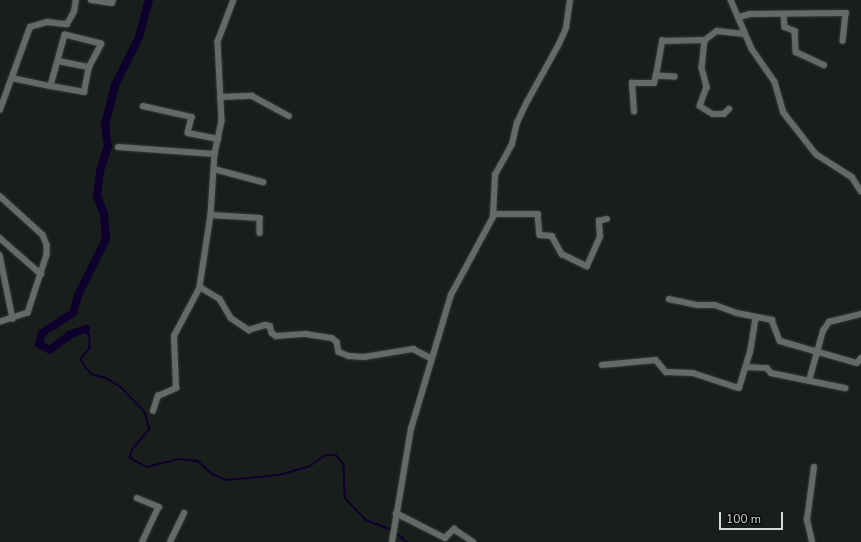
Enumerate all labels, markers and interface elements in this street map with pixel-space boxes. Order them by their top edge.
scale bar [721,504,785,530]
text: 100 m [726,511,761,527]

